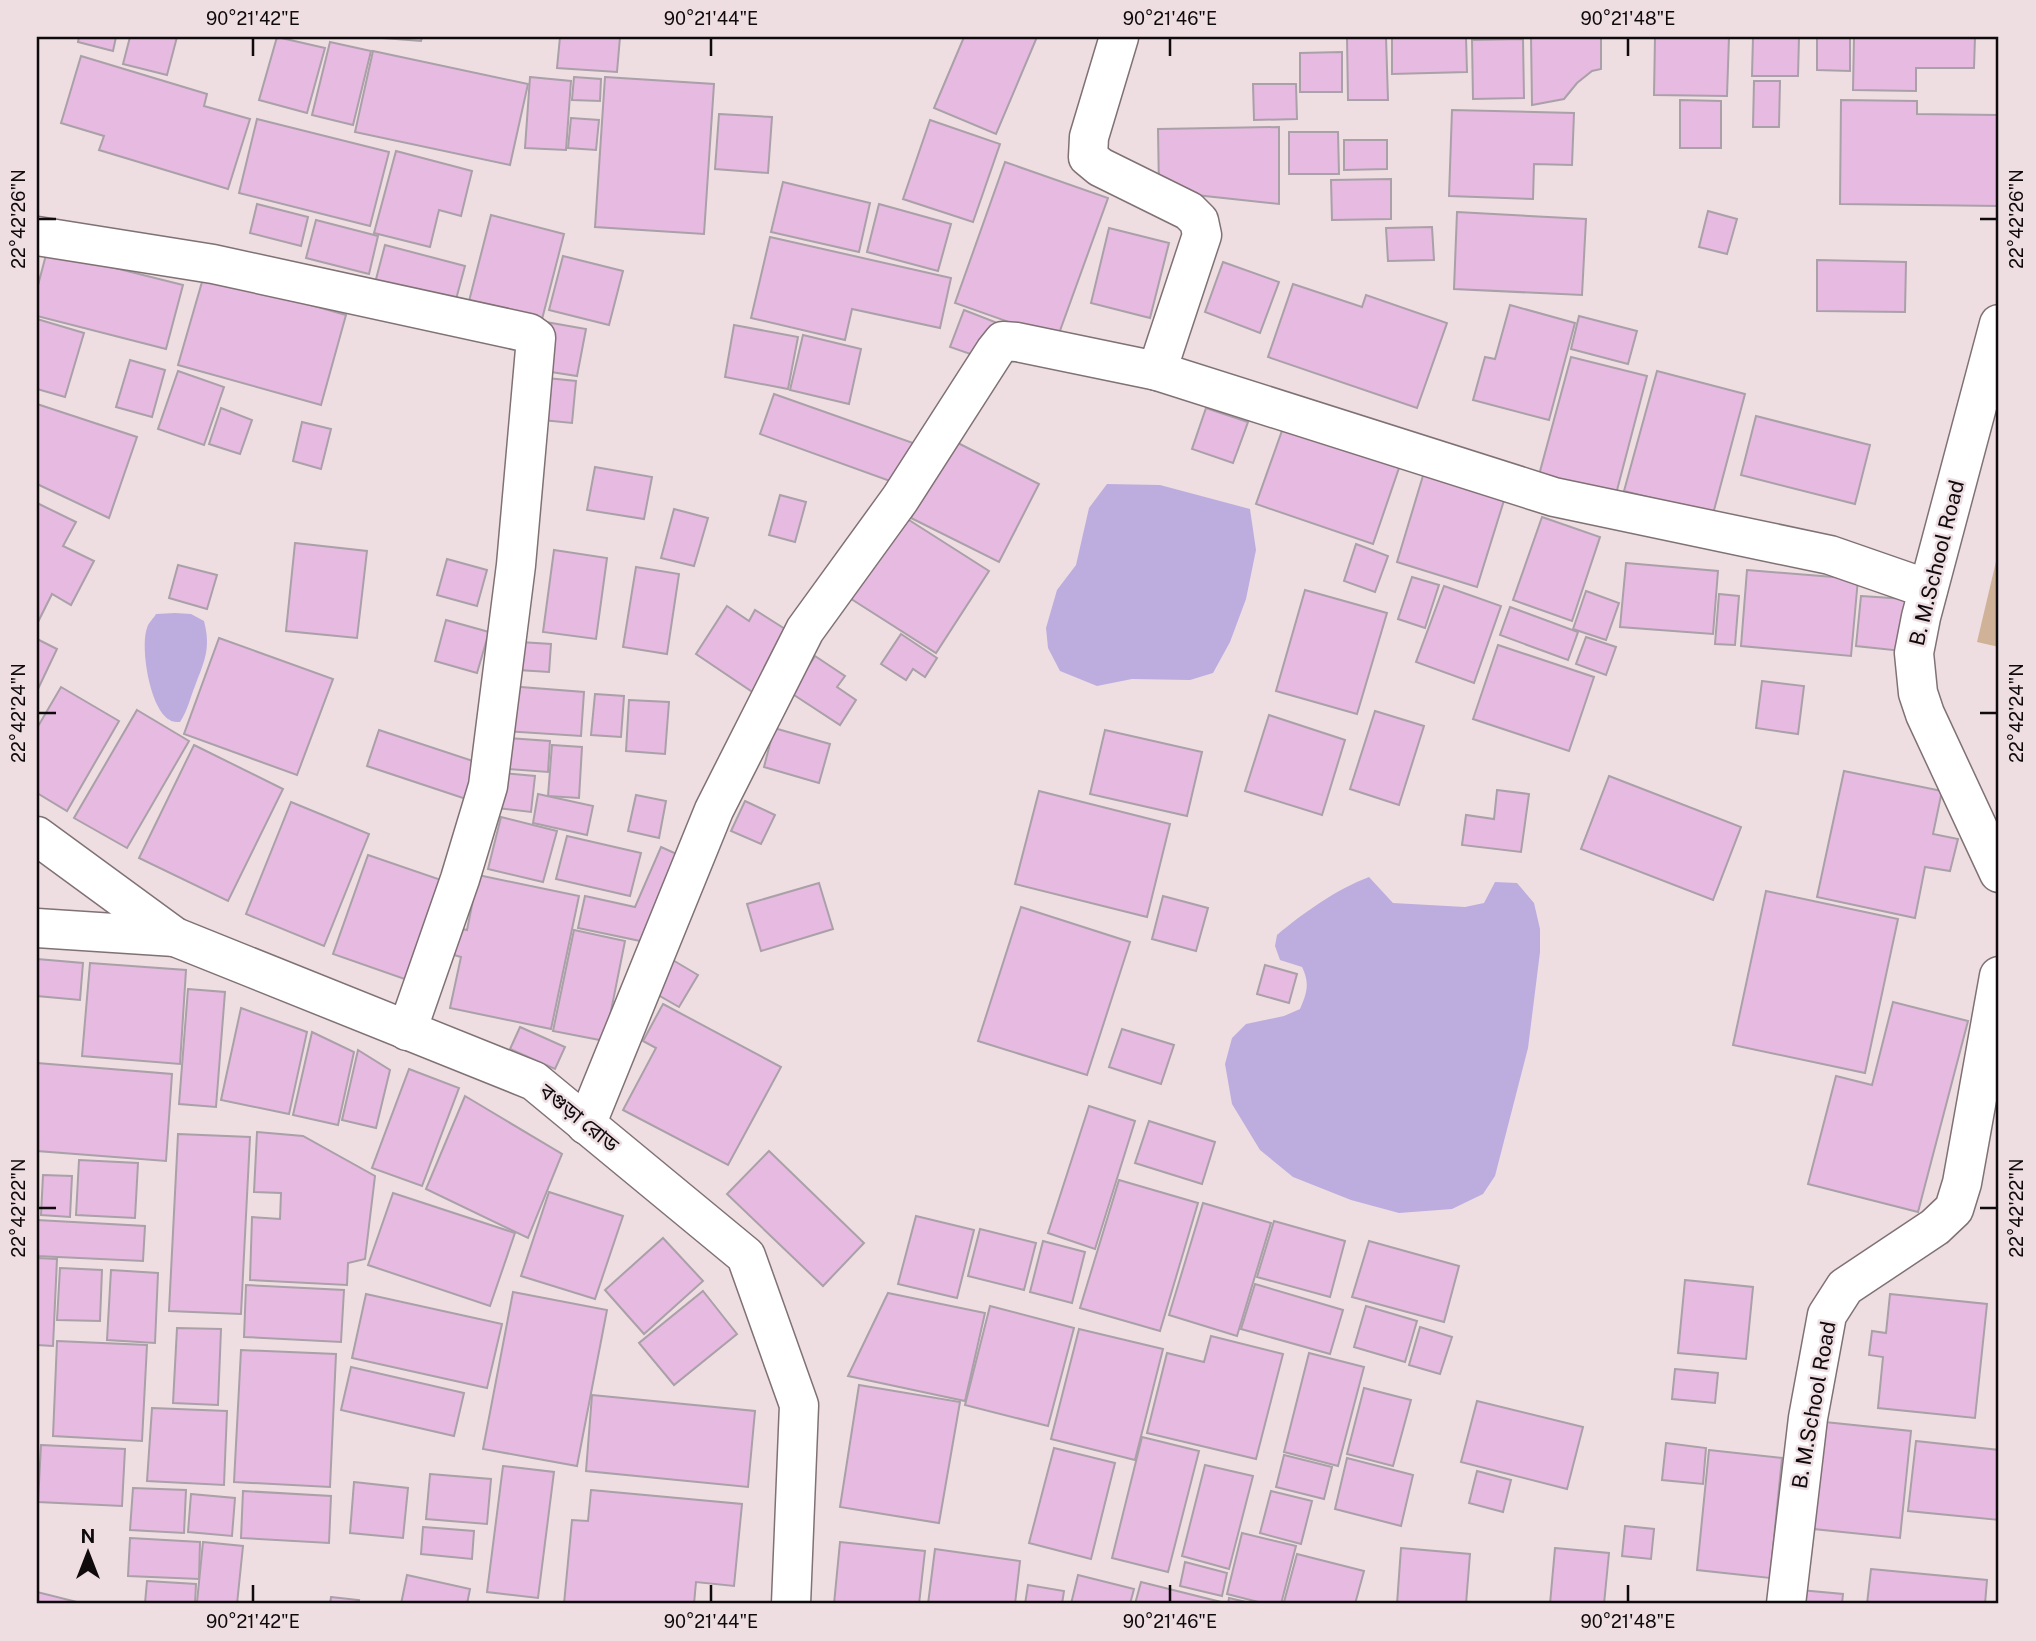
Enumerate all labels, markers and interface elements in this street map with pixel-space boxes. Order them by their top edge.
text: 90°21'42"E [206,8,300,29]
text: 90°21'44"E [664,8,758,29]
text: 90°21'46"E [1123,8,1217,29]
text: 90°21'48"E [1581,8,1675,29]
text: 22°42'26"N [8,169,29,269]
text: 22°42'26"N [2006,169,2027,269]
street label: B. M.School Road [1904,478,1969,648]
text: 22°42'24"N [8,663,29,763]
text: 22°42'24"N [2006,663,2027,763]
street label: বগুড়া রোড [534,1077,625,1158]
text: 22°42'22"N [8,1159,29,1257]
text: 22°42'22"N [2006,1159,2027,1257]
street label: B. M.School Road [1786,1319,1841,1491]
north arrow [52,1518,122,1588]
text: N [81,1525,95,1547]
text: 90°21'42"E [206,1611,300,1632]
text: 90°21'44"E [664,1611,758,1632]
text: 90°21'46"E [1123,1611,1217,1632]
text: 90°21'48"E [1581,1611,1675,1632]

